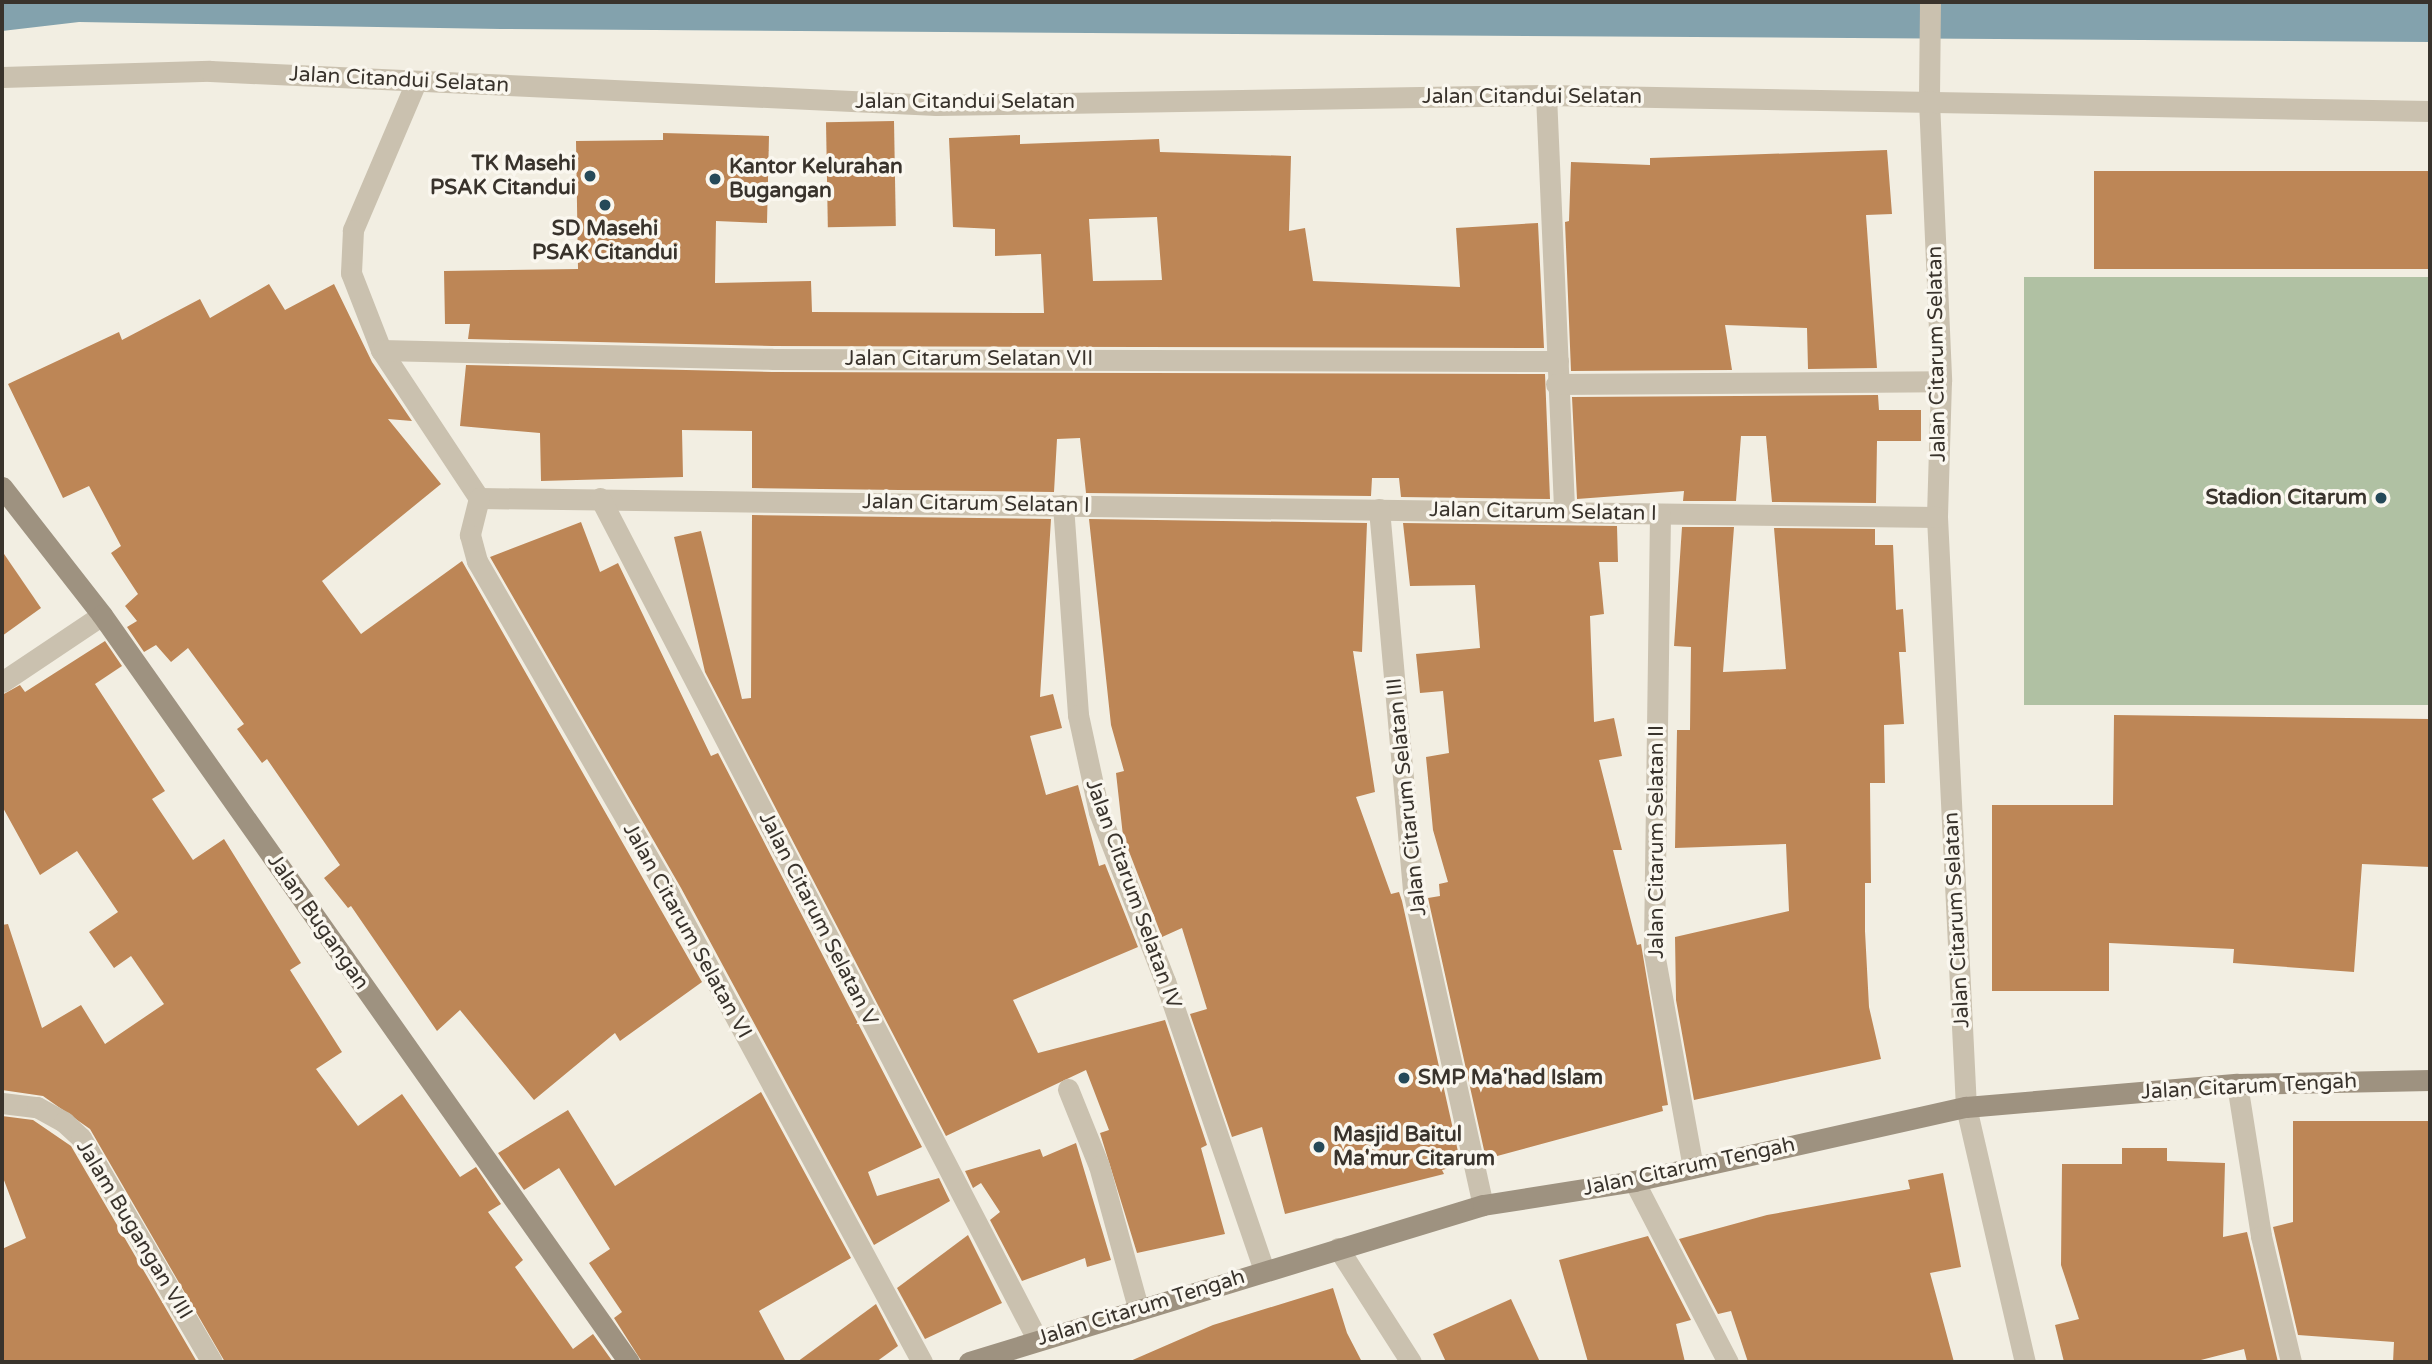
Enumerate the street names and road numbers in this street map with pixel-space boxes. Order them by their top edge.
street label: Jalan Citandui Selatan [288,62,510,98]
street label: Jalan Citandui Selatan [1422,84,1642,110]
street label: Jalan Citandui Selatan [855,89,1075,115]
street label: Jalan Citarum Selatan [1923,246,1951,462]
street label: Jalan Citarum Selatan VII [845,346,1093,372]
street label: Jalan Citarum Selatan I [862,489,1090,519]
street label: Jalan Citarum Selatan I [1429,497,1657,527]
street label: Jalan Citarum Selatan III [1382,676,1432,918]
street label: Jalan Citarum Selatan II [1644,725,1670,959]
street label: Jalan Citarum Selatan IV [1080,776,1186,1012]
street label: Jalan Citarum Selatan V [753,808,883,1030]
street label: Jalan Citarum Selatan [1939,811,1975,1029]
street label: Jalan Citarum Selatan VI [617,819,757,1043]
street label: Jalan Bugangan [262,849,374,995]
street label: Jalan Citarum Tengah [2140,1069,2358,1105]
street label: Jalan Citarum Tengah [1581,1132,1797,1202]
street label: Jalam Bugangan VIII [71,1136,197,1324]
street label: Jalan Citarum Tengah [1034,1264,1248,1352]

